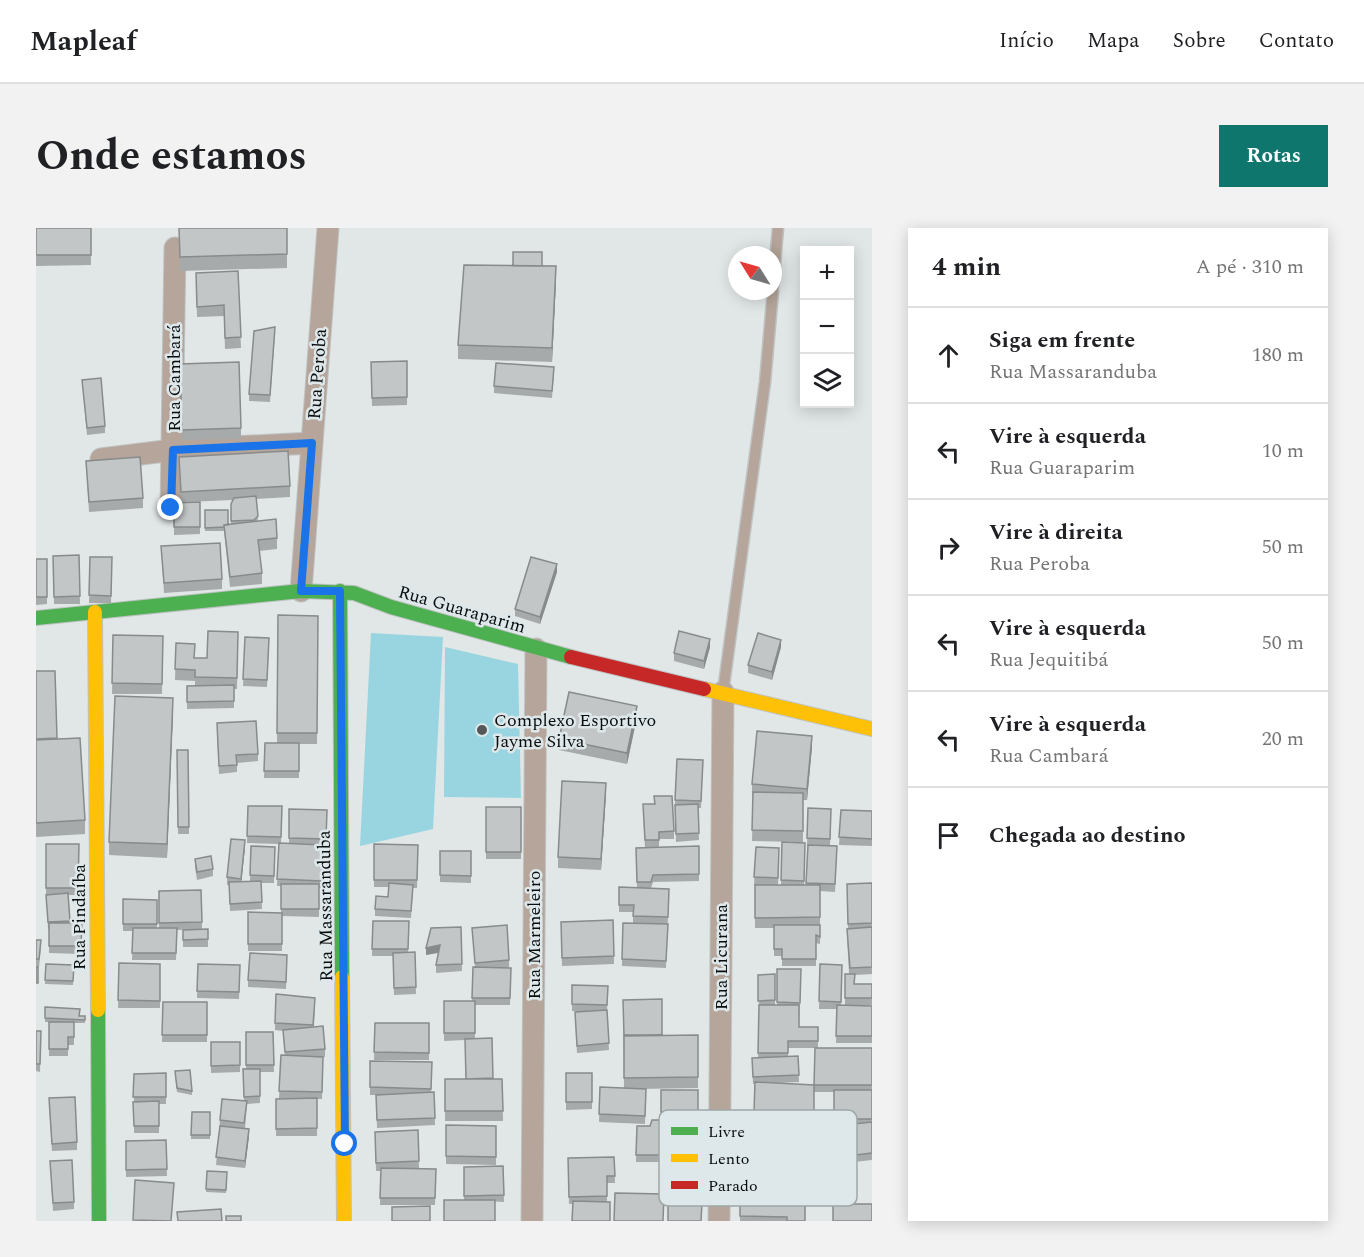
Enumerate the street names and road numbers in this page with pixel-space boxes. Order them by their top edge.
street label: Rua Cambará [161,324,188,432]
street label: Rua Peroba [301,328,334,420]
street label: Rua Guaraparim [395,578,529,641]
street label: Rua Massaranduba [311,830,340,982]
street label: Rua Pindaíba [66,864,93,970]
street label: Rua Marmeleiro [521,870,548,1000]
street label: Rua Licurana [708,904,735,1010]

